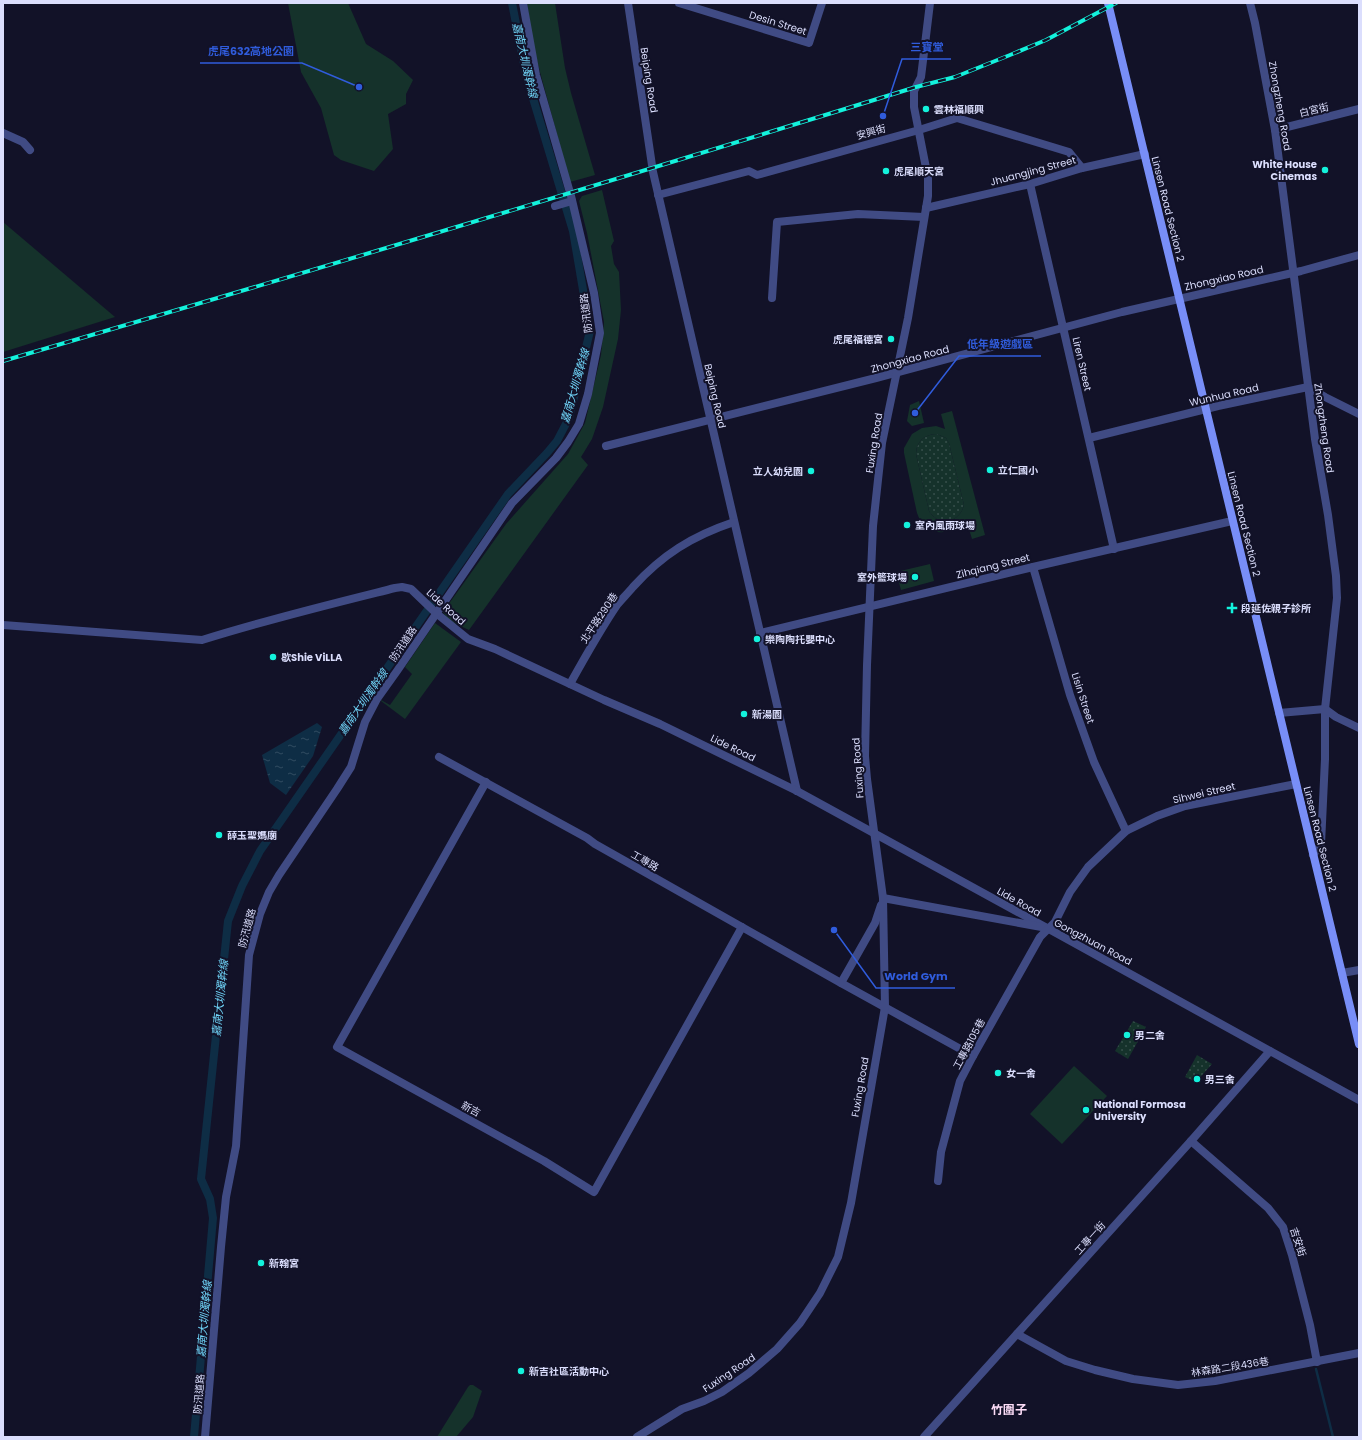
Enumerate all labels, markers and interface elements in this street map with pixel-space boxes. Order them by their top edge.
street label: Desin Street [747,7,809,39]
water label: 嘉南大圳濁幹線 [509,21,542,101]
callout: 三寶堂 [902,36,951,59]
text: 三寶堂 [911,39,944,55]
callout: 虎尾632高地公園 [200,40,302,63]
text: 虎尾632高地公園 [208,43,294,59]
street label: Beiping Road [636,46,662,114]
street label: Zhongzheng Road [1265,60,1295,152]
street label: 白宮街 [1298,99,1330,121]
place label: 雲林福順興 [934,102,984,117]
marker: 雲林福順興 [921,104,931,114]
street label: 安興街 [855,121,887,143]
street label: Jhuangjing Street [989,152,1078,190]
street label: Linsen Road Section 2 [1148,155,1188,263]
place label: White House Cinemas [1252,157,1317,184]
place label: 虎尾順天宮 [894,164,944,179]
marker: White House Cinemas [1320,165,1330,175]
marker: 虎尾順天宮 [881,166,891,176]
street label: Zhongxiao Road [1183,262,1265,294]
street label: 防汛道路 [576,292,596,334]
place label: 虎尾福德宮 [833,332,883,347]
callout: 低年級遊戲區 [959,333,1041,356]
marker: 虎尾福德宮 [886,334,896,344]
street label: Liren Street [1068,335,1096,393]
text: 低年級遊戲區 [967,336,1033,352]
street label: Zhongxiao Road [869,341,951,377]
water label: 嘉南大圳濁幹線 [557,345,594,425]
street label: Beiping Road [700,362,730,430]
street label: Wunhua Road [1188,380,1260,410]
street label: Zhongzheng Road [1310,382,1338,474]
street label: Fuxing Road [862,412,886,474]
place label: 立仁國小 [998,463,1039,478]
place label: 立人幼兒園 [753,464,803,479]
marker: 立仁國小 [985,465,995,475]
marker: 立人幼兒園 [806,466,816,476]
street label: Linsen Road Section 2 [1224,470,1264,578]
place label: 室內風雨球場 [915,518,975,533]
marker: 室內風雨球場 [902,520,912,530]
street label: Zihqiang Street [955,550,1032,582]
place label: 室外籃球場 [857,570,907,585]
marker: 室外籃球場 [910,572,920,582]
street label: Lide Road [423,585,469,629]
street label: 北平路290巷 [576,590,622,646]
place label: 段延佐親子診所 [1241,601,1311,616]
marker: 段延佐親子診所 [1226,602,1238,614]
street label: 防汛道路 [386,623,420,665]
place label: 樂陶陶托嬰中心 [765,632,835,647]
marker: 樂陶陶托嬰中心 [752,634,762,644]
place label: 歇Shie ViLLA [281,650,343,665]
marker: 歇Shie ViLLA [268,652,278,662]
water label: 嘉南大圳濁幹線 [334,664,393,738]
street label: Lisin Street [1068,671,1098,726]
place label: 新湯園 [752,707,782,722]
marker: 新湯園 [739,709,749,719]
street label: Lide Road [708,731,758,765]
street label: Fuxing Road [848,737,868,799]
street label: Sihwei Street [1171,778,1237,807]
street label: Linsen Road Section 2 [1300,785,1340,893]
place label: 薛玉聖媽廟 [227,828,277,843]
marker: 薛玉聖媽廟 [214,830,224,840]
street label: 工專路 [628,847,662,875]
street label: Lide Road [994,884,1044,920]
street label: 防汛道路 [235,907,259,949]
street label: Gongzhuan Road [1051,915,1135,969]
water label: 嘉南大圳濁幹線 [208,957,232,1037]
callout: World Gym [876,965,955,988]
text: World Gym [884,968,948,984]
street label: 工專路105巷 [949,1016,989,1072]
place label: 男二舍 [1135,1028,1165,1043]
marker: 男二舍 [1122,1030,1132,1040]
street label: Fuxing Road [847,1056,873,1118]
place label: 女一舍 [1006,1066,1036,1081]
marker: 女一舍 [993,1068,1003,1078]
place label: 男三舍 [1205,1072,1235,1087]
marker: 男三舍 [1192,1074,1202,1084]
place label: National Formosa University [1094,1097,1186,1124]
street label: 新吉 [459,1098,483,1120]
marker: National Formosa University [1081,1105,1091,1115]
street label: 工專一街 [1071,1218,1109,1258]
street label: 吉安街 [1286,1225,1310,1259]
place label: 新翰宮 [269,1256,299,1271]
marker: 新翰宮 [256,1258,266,1268]
water label: 嘉南大圳濁幹線 [193,1278,215,1358]
street label: Fuxing Road [700,1350,758,1396]
street label: 林森路二段436巷 [1190,1353,1270,1381]
place label: 新吉社區活動中心 [529,1364,609,1379]
marker: 新吉社區活動中心 [516,1366,526,1376]
street label: 防汛道路 [190,1373,208,1415]
district label: 竹圍子 [991,1401,1027,1418]

